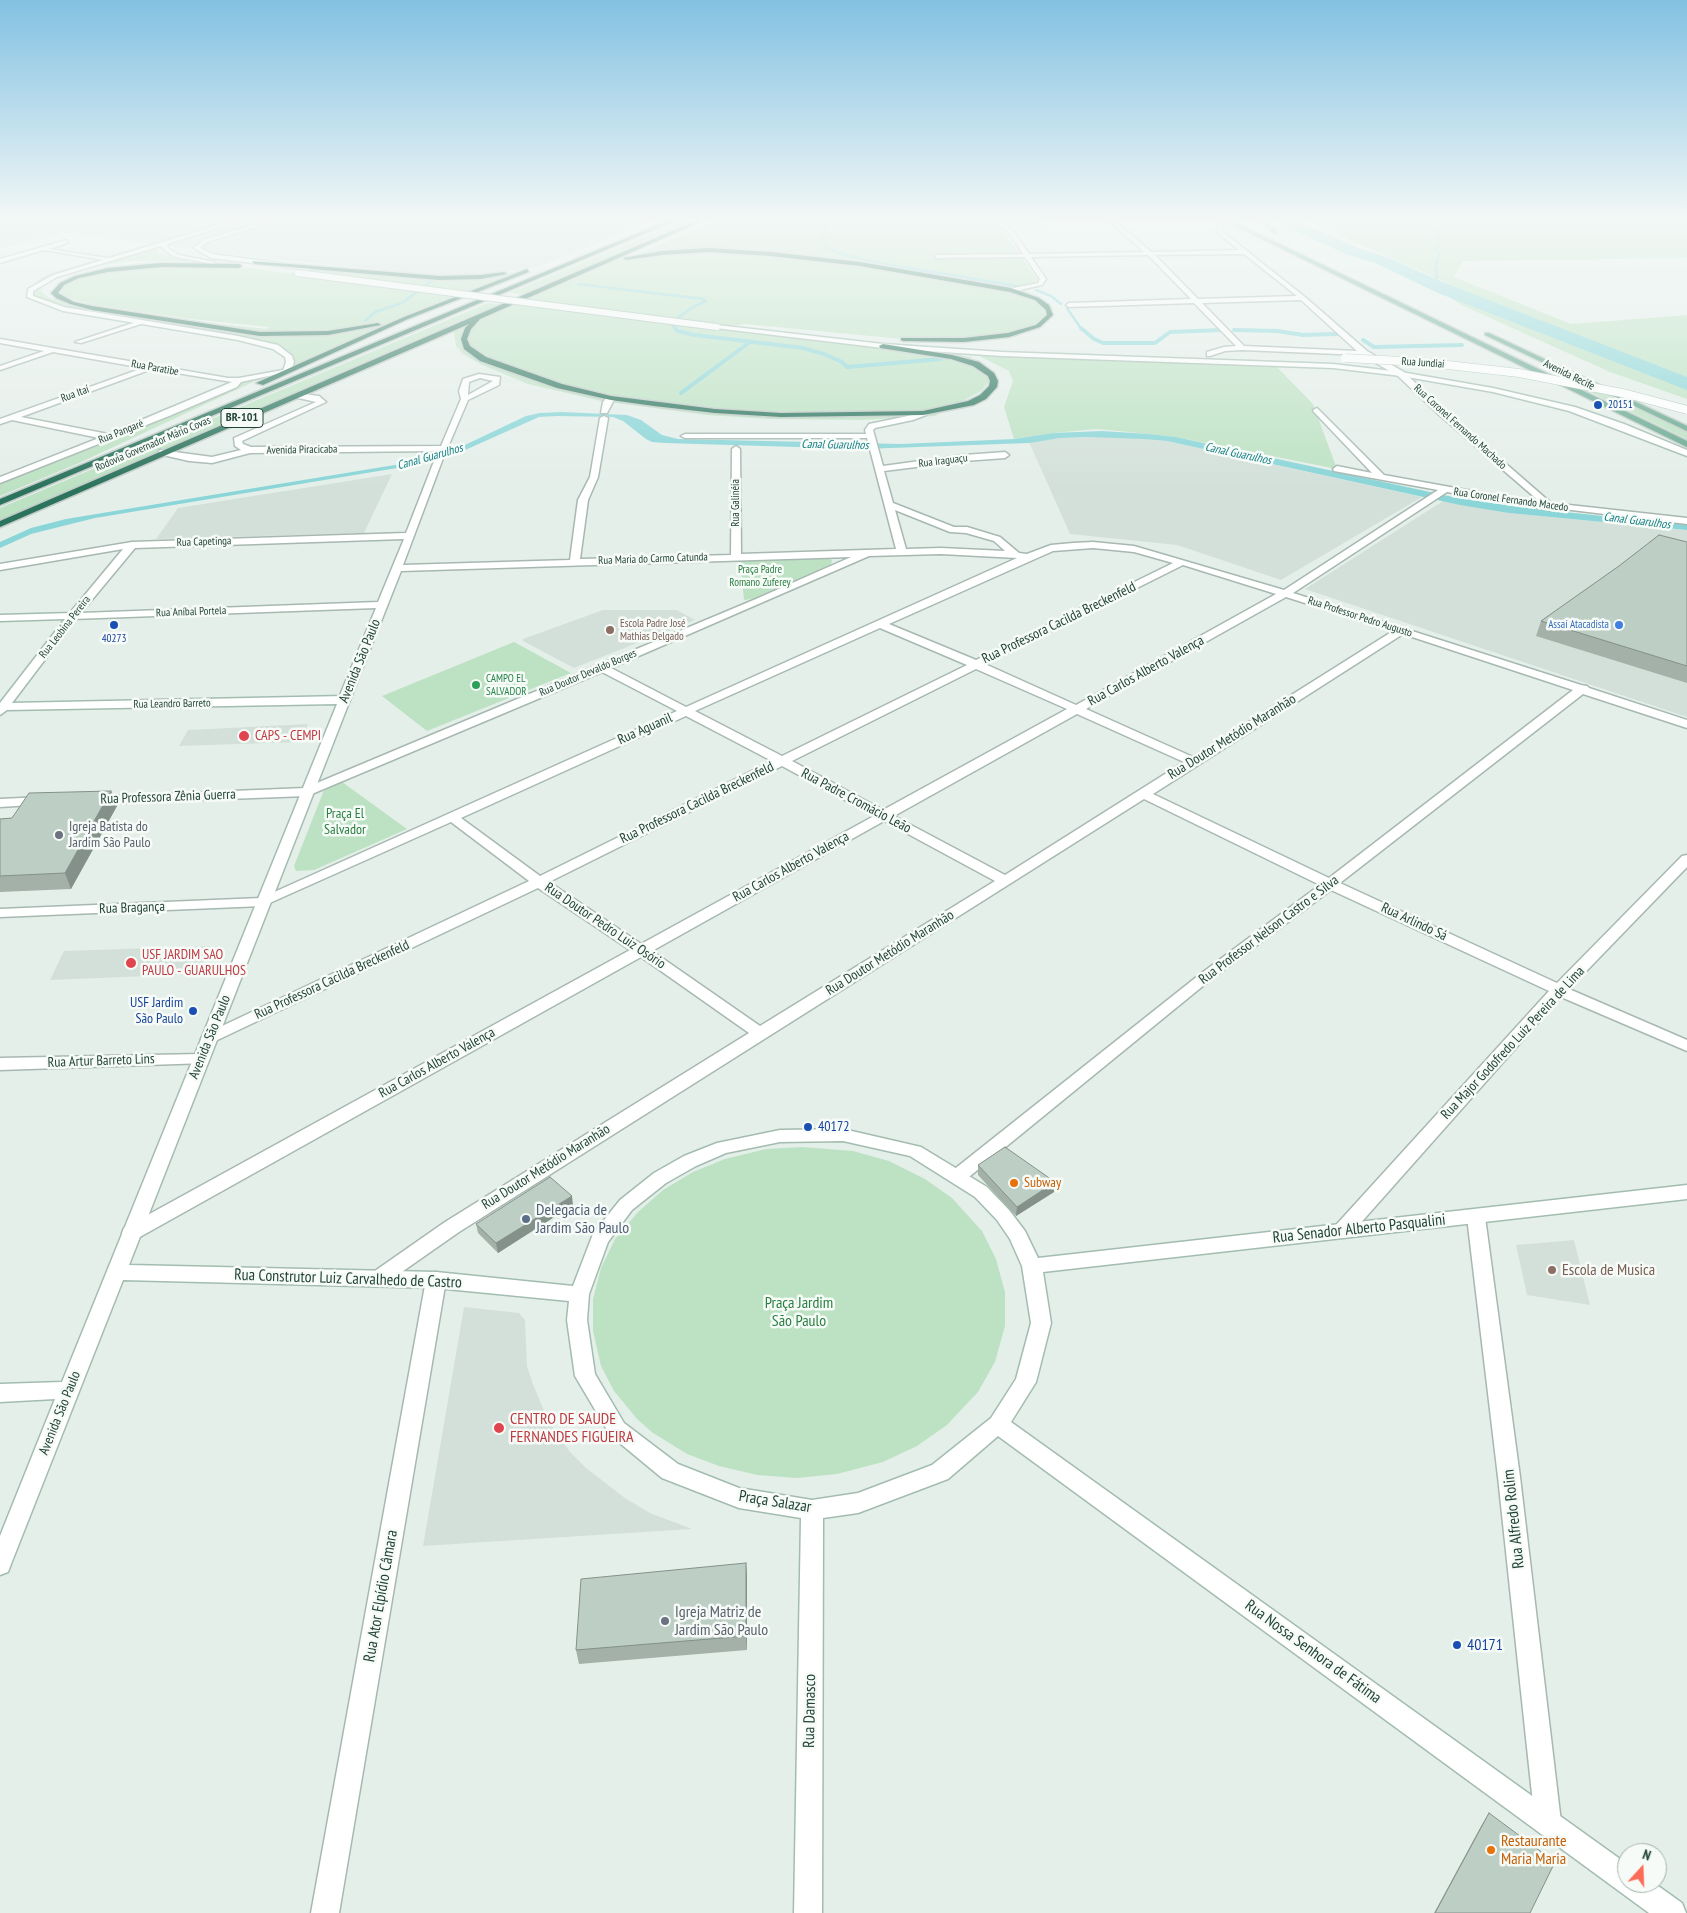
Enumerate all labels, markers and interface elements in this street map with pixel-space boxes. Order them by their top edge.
street label: Rua Jundiaí [1401,355,1445,371]
street label: Rua Paratibe [130,357,180,379]
street label: Avenida Recife [1541,357,1597,393]
street label: Rua Coronel Fernando Machado [1411,382,1509,472]
street label: Rua Itaí [59,383,91,405]
place label: 20151 [1608,398,1633,412]
marker: 20151 [1592,399,1604,411]
road number: BR-101 [221,408,263,428]
street label: Rodovia Governador Mário Covas [93,414,213,474]
street label: Rua Pangaré [97,417,145,447]
water label: Canal Guarulhos [801,437,869,453]
water label: Canal Guarulhos [1204,440,1272,468]
water label: Canal Guarulhos [396,441,464,473]
street label: Avenida Piracicaba [266,443,338,457]
street label: Rua Iraguaçu [918,451,968,471]
street label: Rua Galinéia [729,479,743,527]
street label: Rua Coronel Fernando Macedo [1453,485,1569,515]
water label: Canal Guarulhos [1603,510,1671,532]
street label: Rua Capetinga [176,534,232,550]
street label: Rua Maria do Carmo Catunda [598,550,708,568]
park label: Praça Padre Romano Zuferey [729,563,791,589]
street label: Rua Professora Cacilda Breckenfeld [979,578,1139,668]
street label: Rua Leobina Pereira [37,593,93,661]
street label: Rua Professor Pedro Augusto [1306,594,1414,640]
street label: Rua Aníbal Portela [156,604,226,620]
street label: Avenida São Paulo [336,617,384,705]
place label: Escola Padre José Mathias Delgado [620,617,686,643]
place label: Assaí Atacadista [1548,618,1609,632]
marker: 40273 [108,619,120,631]
marker: Assaí Atacadista [1613,619,1625,631]
marker: Escola Padre José Mathias Delgado [604,624,616,636]
place label: 40273 [102,632,126,646]
street label: Rua Carlos Alberto Valença [1085,632,1207,710]
street label: Rua Doutor Devaldo Borges [537,647,639,699]
place label: CAMPO EL SALVADOR [486,672,527,698]
marker: CAMPO EL SALVADOR [470,679,482,691]
street label: Rua Doutor Metódio Maranhão [1165,691,1299,783]
street label: Rua Leandro Barreto [133,697,211,711]
street label: Rua Aguanil [615,710,675,748]
place label: CAPS - CEMPI [255,728,321,744]
marker: CAPS - CEMPI [237,729,251,743]
street label: Rua Professora Cacilda Breckenfeld [617,758,777,848]
street label: Rua Padre Cromácio Leão [798,765,914,837]
street label: Rua Professora Zênia Guerra [100,786,236,808]
park label: Praça El Salvador [324,806,366,839]
place label: Igreja Batista do Jardim São Paulo [69,819,151,852]
street label: Rua Carlos Alberto Valença [730,828,852,906]
marker: Igreja Batista do Jardim São Paulo [53,829,65,841]
street label: Rua Professor Nelson Castro e Silva [1196,872,1342,988]
street label: Rua Doutor Pedro Luiz Osório [541,879,669,973]
street label: Rua Bragança [99,898,165,918]
street label: Rua Arlindo Sá [1378,899,1450,945]
street label: Rua Doutor Metódio Maranhão [823,907,957,999]
street label: Rua Professora Cacilda Breckenfeld [252,937,412,1023]
place label: USF JARDIM SAO PAULO - GUARULHOS [142,947,246,980]
marker: USF JARDIM SAO PAULO - GUARULHOS [124,956,138,970]
street label: Rua Major Godofredo Luiz Pereira de Lima [1438,963,1588,1123]
street label: Avenida São Paulo [186,993,234,1081]
place label: USF Jardim São Paulo [130,995,183,1028]
marker: USF Jardim São Paulo [187,1005,199,1017]
street label: Rua Carlos Alberto Valença [376,1024,498,1102]
street label: Rua Artur Barreto Lins [47,1051,155,1071]
place label: 40172 [818,1119,849,1135]
street label: Rua Doutor Metódio Maranhão [479,1121,613,1213]
marker: 40172 [802,1121,814,1133]
place label: Subway [1024,1175,1061,1191]
marker: Subway [1008,1177,1020,1189]
place label: Delegacia de Jardim São Paulo [536,1200,629,1238]
street label: Rua Senador Alberto Pasqualini [1272,1210,1446,1248]
marker: Delegacia de Jardim São Paulo [520,1213,532,1225]
place label: Escola de Musica [1562,1260,1655,1280]
marker: Escola de Musica [1546,1264,1558,1276]
street label: Rua Construtor Luiz Carvalhedo de Castro [234,1265,462,1293]
park label: Praça Jardim São Paulo [765,1293,833,1331]
street label: Avenida São Paulo [36,1369,84,1457]
place label: CENTRO DE SAUDE FERNANDES FIGUEIRA [510,1409,633,1447]
marker: CENTRO DE SAUDE FERNANDES FIGUEIRA [492,1421,506,1435]
street label: Rua Alfredo Rolim [1499,1468,1529,1570]
street label: Praça Salazar [737,1487,813,1517]
street label: Rua Ator Elpídio Câmara [360,1528,402,1664]
street label: Rua Nossa Senhora de Fátima [1241,1596,1385,1708]
place label: Igreja Matriz de Jardim São Paulo [675,1602,768,1640]
marker: Igreja Matriz de Jardim São Paulo [659,1615,671,1627]
place label: 40171 [1467,1635,1503,1655]
marker: 40171 [1451,1639,1463,1651]
street label: Rua Damasco [800,1674,820,1748]
place label: Restaurante Maria Maria [1501,1831,1567,1869]
north arrow [1617,1843,1667,1893]
marker: Restaurante Maria Maria [1485,1844,1497,1856]
text: N [1640,1845,1653,1865]

